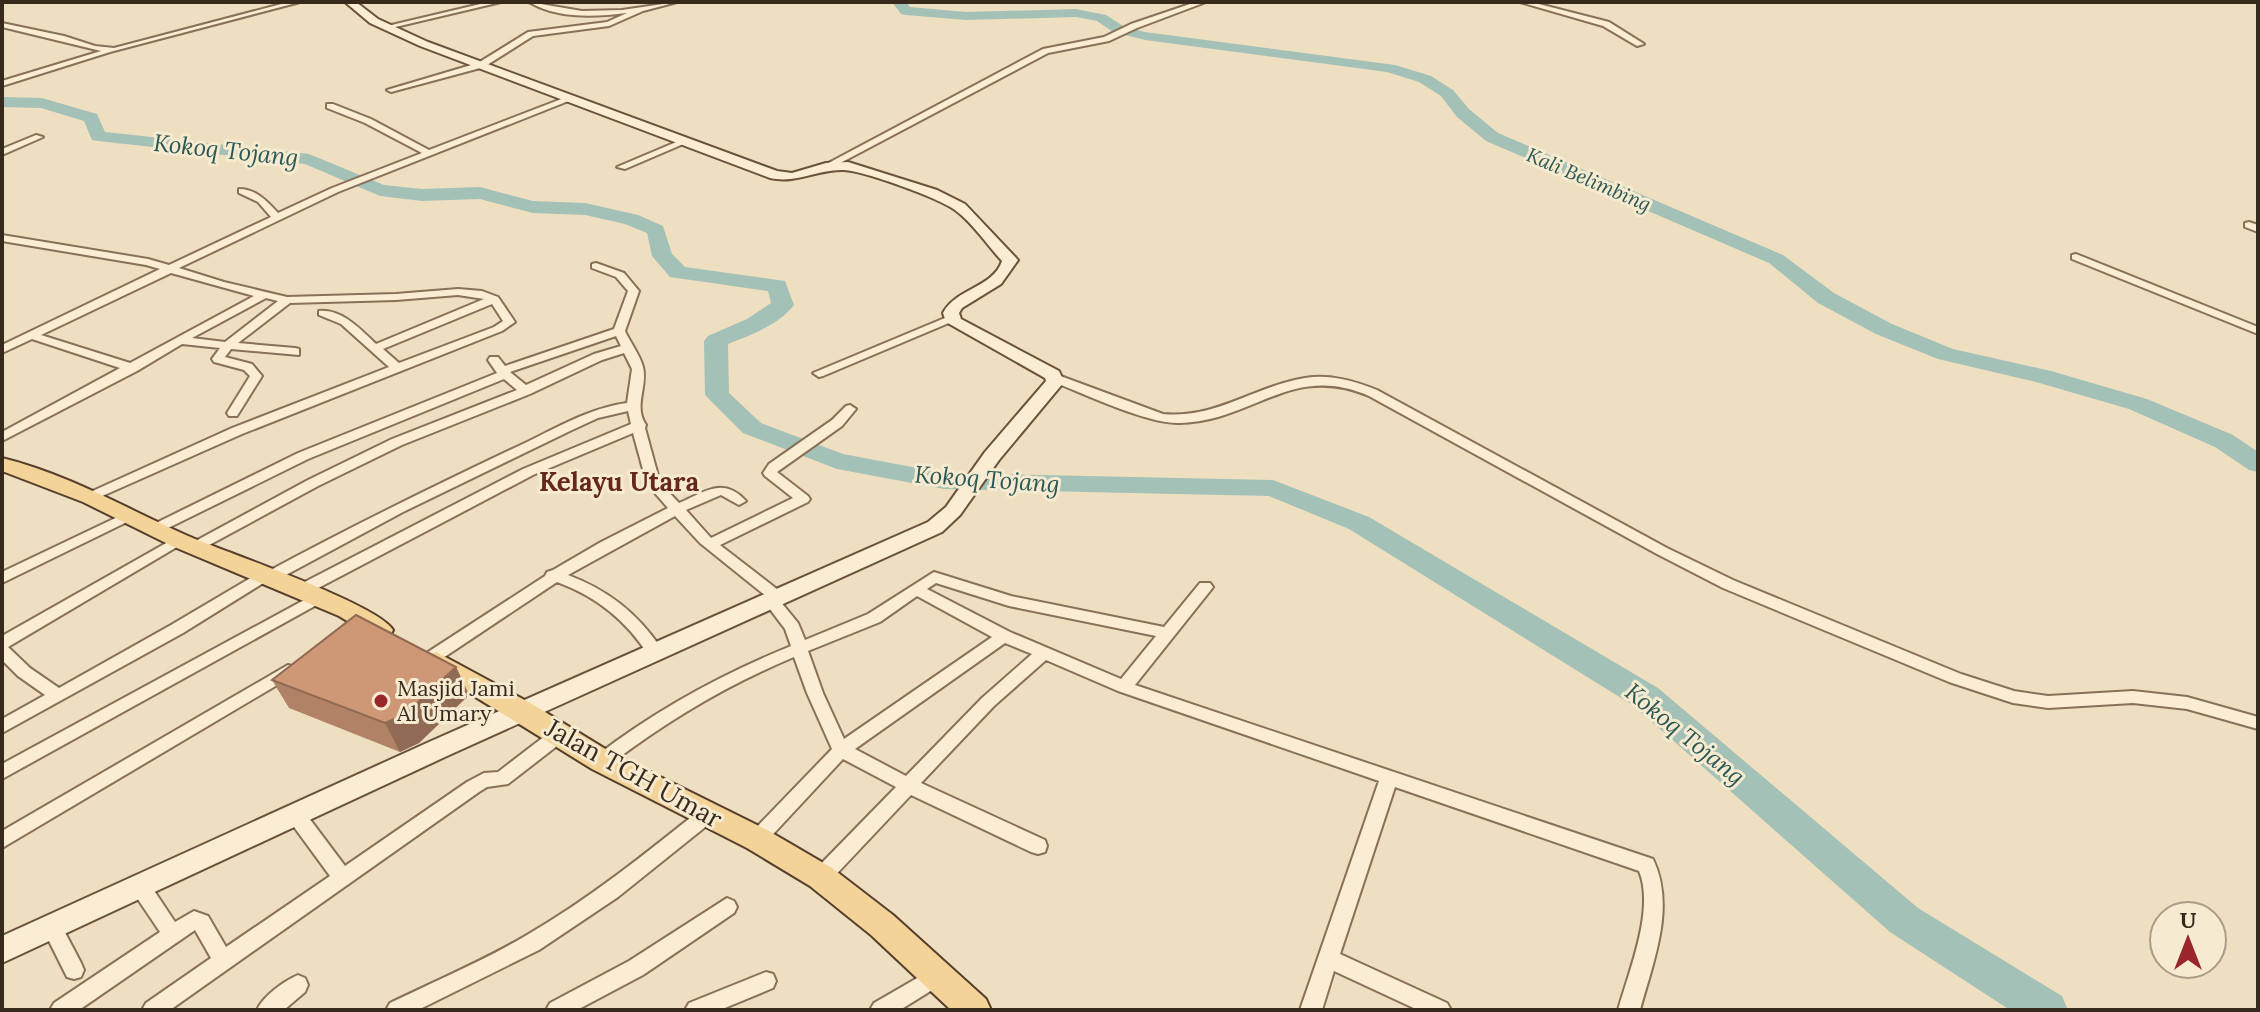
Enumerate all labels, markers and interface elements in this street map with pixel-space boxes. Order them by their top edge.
water label: Kokoq Tojang [152,127,300,173]
water label: Kali Belimbing [1523,142,1655,216]
water label: Kokoq Tojang [913,458,1061,500]
district label: Kelayu Utara [539,465,699,498]
place label: Masjid Jami Al Umary [396,674,515,727]
water label: Kokoq Tojang [1619,676,1751,792]
marker: Masjid Jami Al Umary [372,692,390,710]
street label: Jalan TGH Umar [539,710,729,836]
north arrow [2148,900,2228,980]
text: U [2180,906,2197,934]

